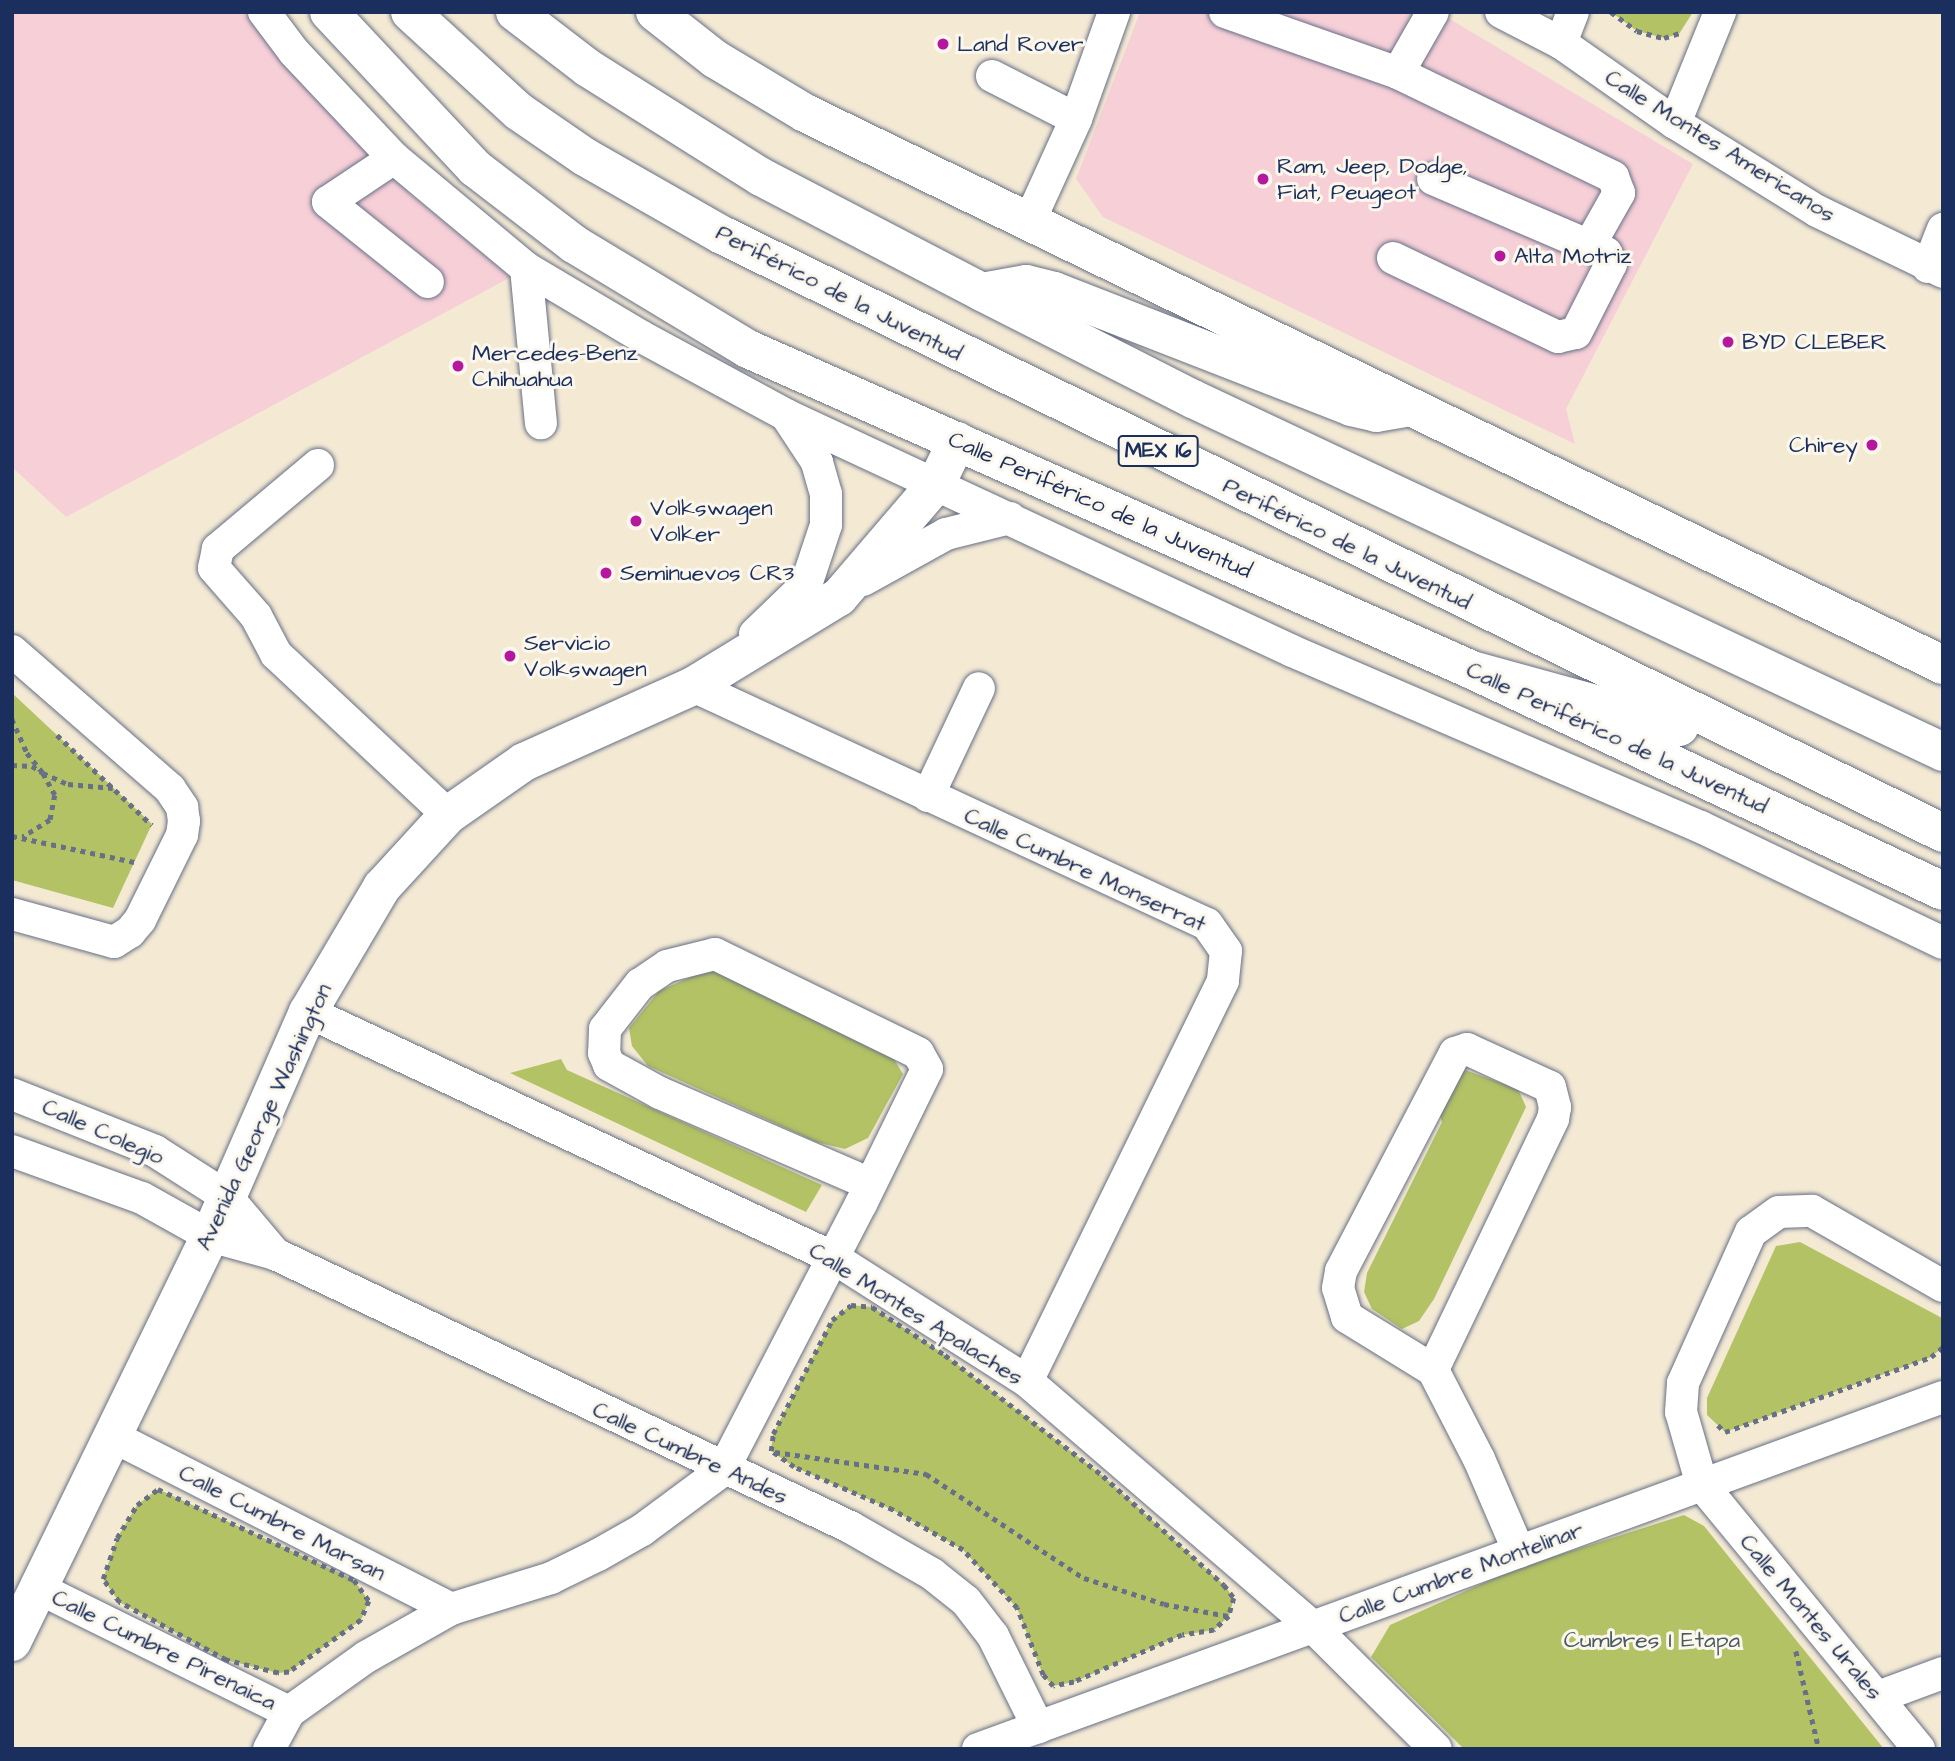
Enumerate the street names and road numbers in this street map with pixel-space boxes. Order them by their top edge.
street label: Calle Montes Americanos [1600,64,1840,228]
street label: Periférico de la Juventud [711,219,967,367]
street label: Calle Periférico de la Juventud [944,425,1256,585]
road number: MEX 16 [1116,434,1200,468]
street label: Periférico de la Juventud [1218,472,1476,616]
street label: Calle Periférico de la Juventud [1462,656,1772,820]
street label: Calle Cumbre Monserrat [960,802,1210,938]
street label: Avenida George Washington [190,979,338,1255]
street label: Calle Colegio [38,1093,168,1171]
street label: Calle Montes Apalaches [804,1237,1028,1391]
street label: Calle Cumbre Andes [588,1396,792,1510]
street label: Calle Cumbre Marsan [174,1459,390,1587]
street label: Calle Cumbre Montelinar [1335,1516,1587,1630]
street label: Calle Montes Urales [1734,1529,1888,1705]
street label: Calle Cumbre Pirenaica [47,1584,281,1716]

